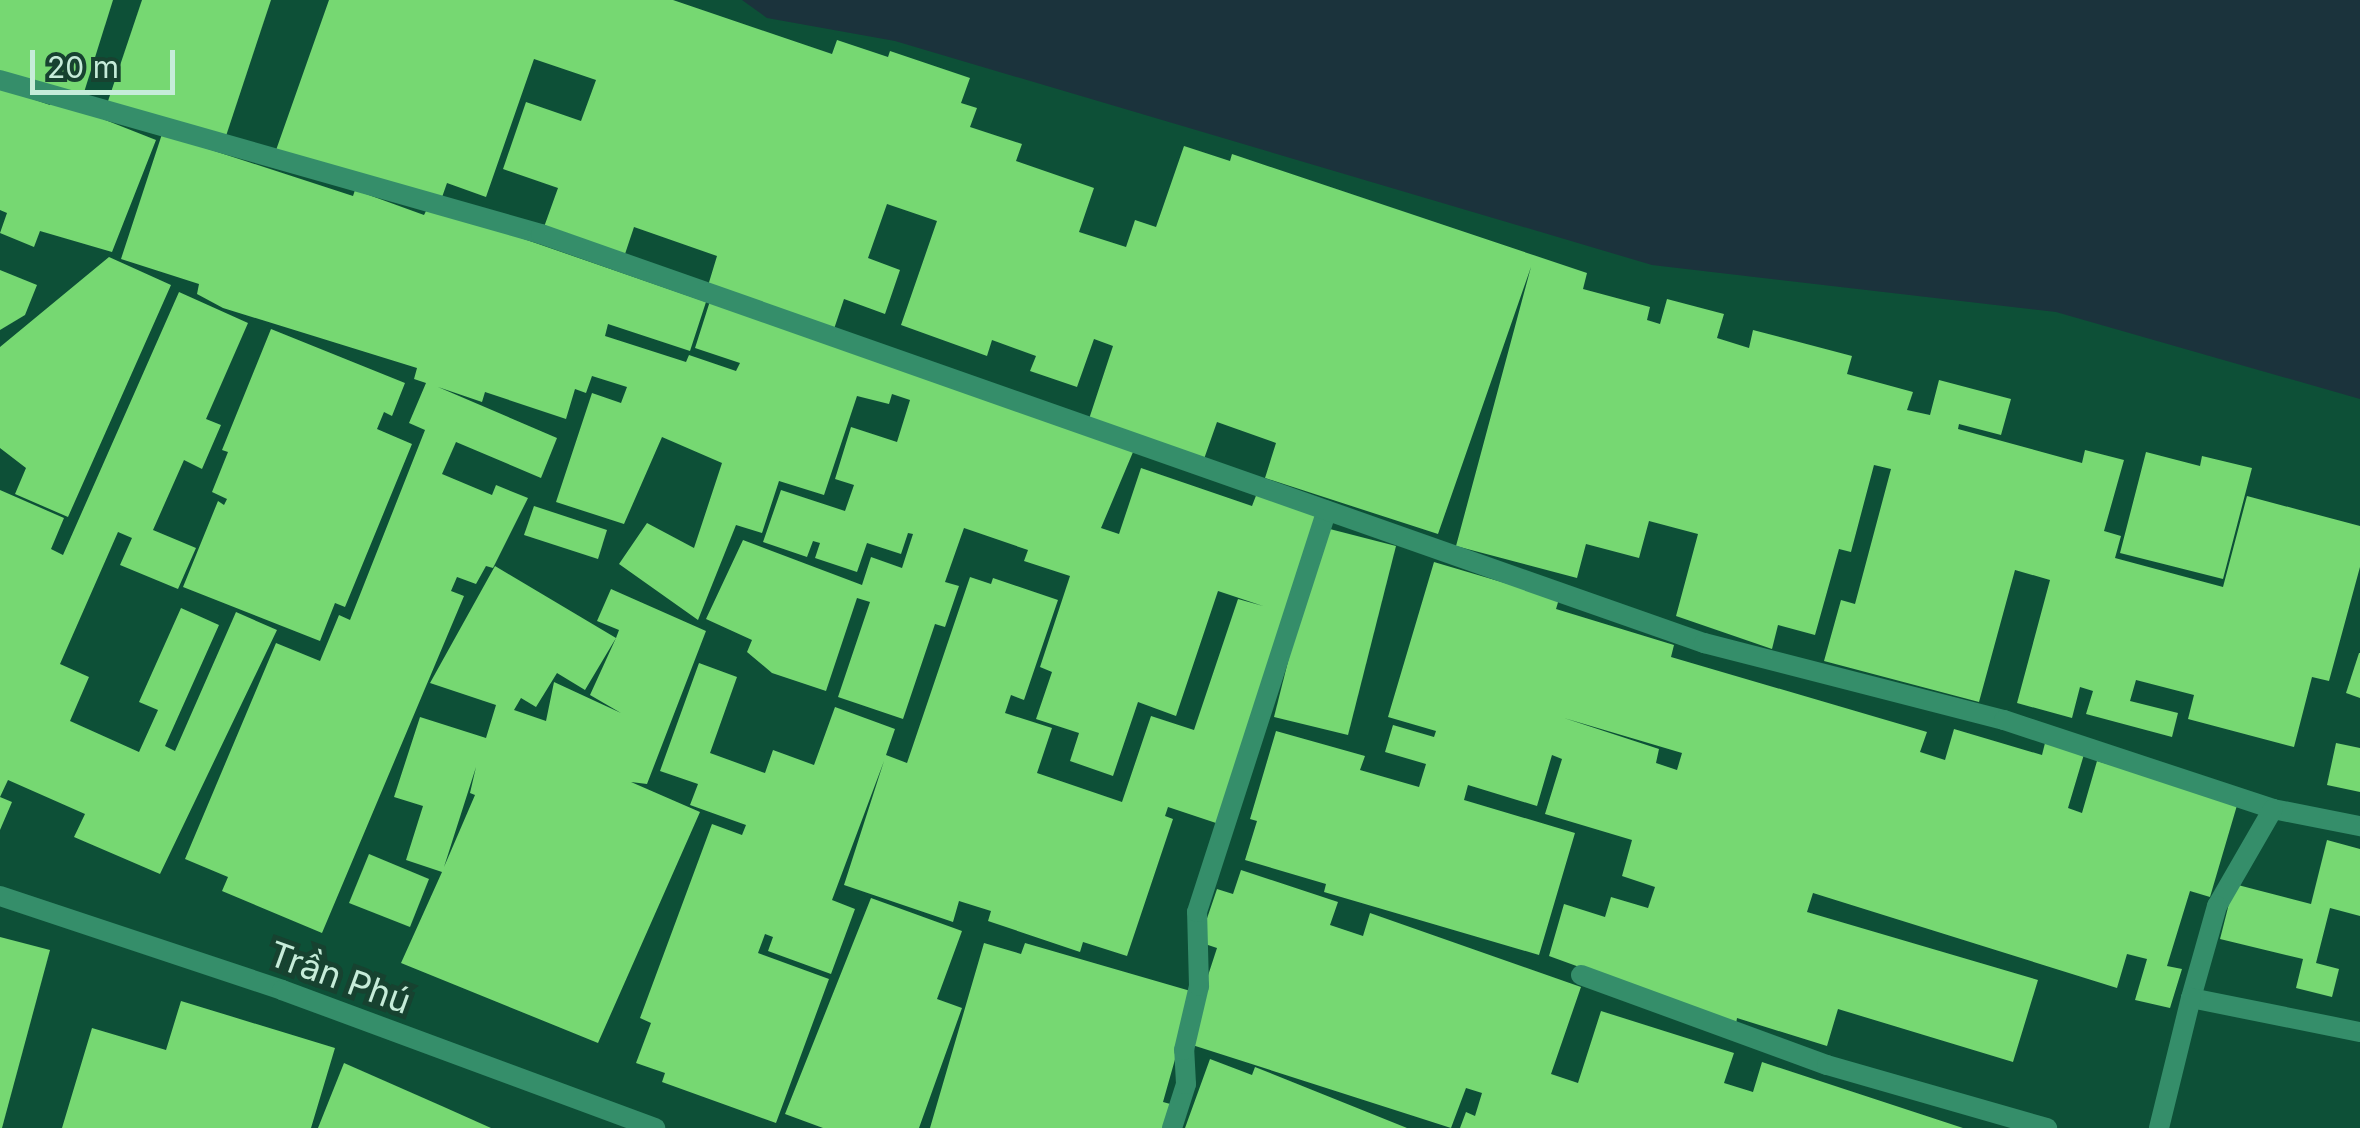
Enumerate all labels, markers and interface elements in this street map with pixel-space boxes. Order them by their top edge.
scale bar [35,30,180,92]
text: 20 m [47,49,119,85]
street label: Trần Phú [263,932,417,1022]

